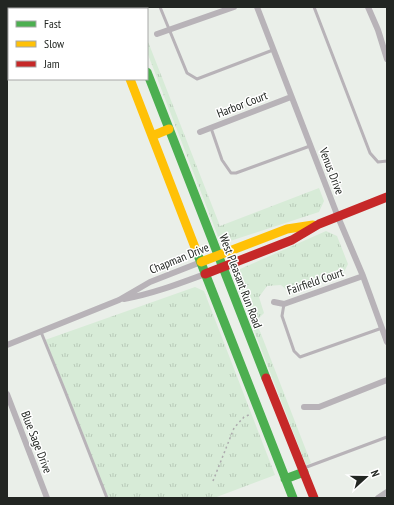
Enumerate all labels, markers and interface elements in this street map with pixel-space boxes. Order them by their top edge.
legend [8,8,148,80]
text: Fast [44,16,62,31]
text: Slow [44,36,65,51]
text: Jam [43,56,60,71]
street label: Harbor Court [214,87,270,121]
street label: Venus Drive [316,145,348,197]
street label: West Pleasant Run Road [216,232,266,330]
street label: Chapman Drive [147,239,211,277]
street label: Fairfield Court [285,264,346,298]
street label: Blue Sage Drive [18,409,56,475]
north arrow [346,457,386,497]
text: N [368,468,383,479]

